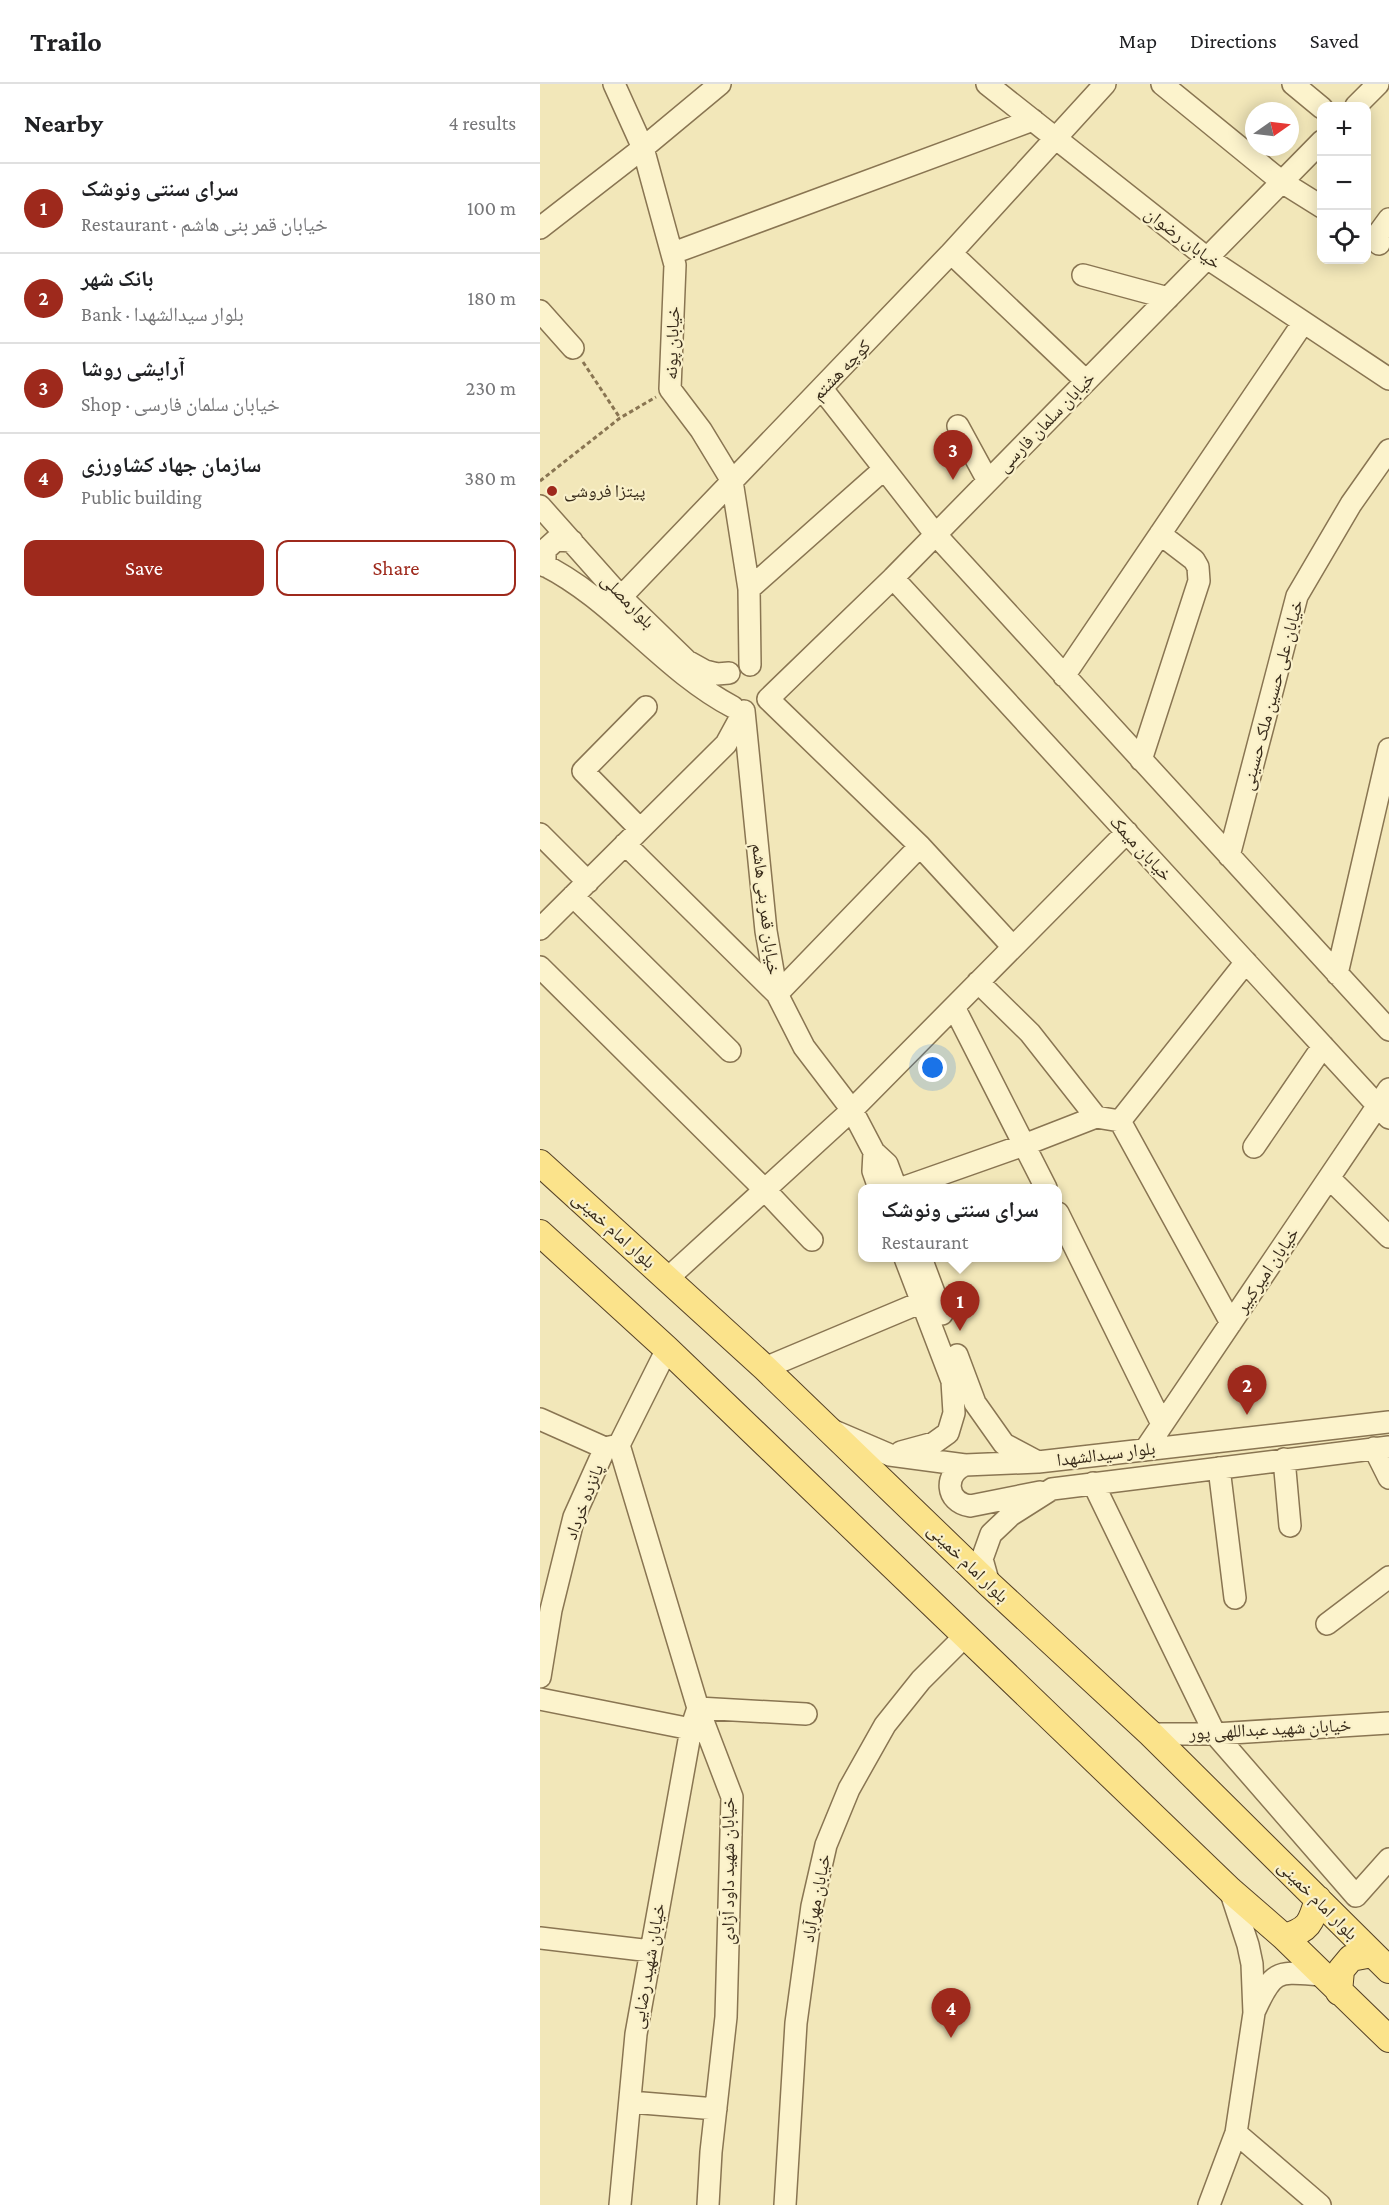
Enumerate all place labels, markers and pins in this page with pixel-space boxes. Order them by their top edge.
pin: 3 [934,430,972,480]
place label: پیتزا فروشی [564,481,646,502]
marker: پیتزا فروشی [545,484,559,498]
pin: 1 [940,1282,980,1331]
pin: 2 [1228,1366,1266,1415]
pin: 4 [932,1988,970,2038]

